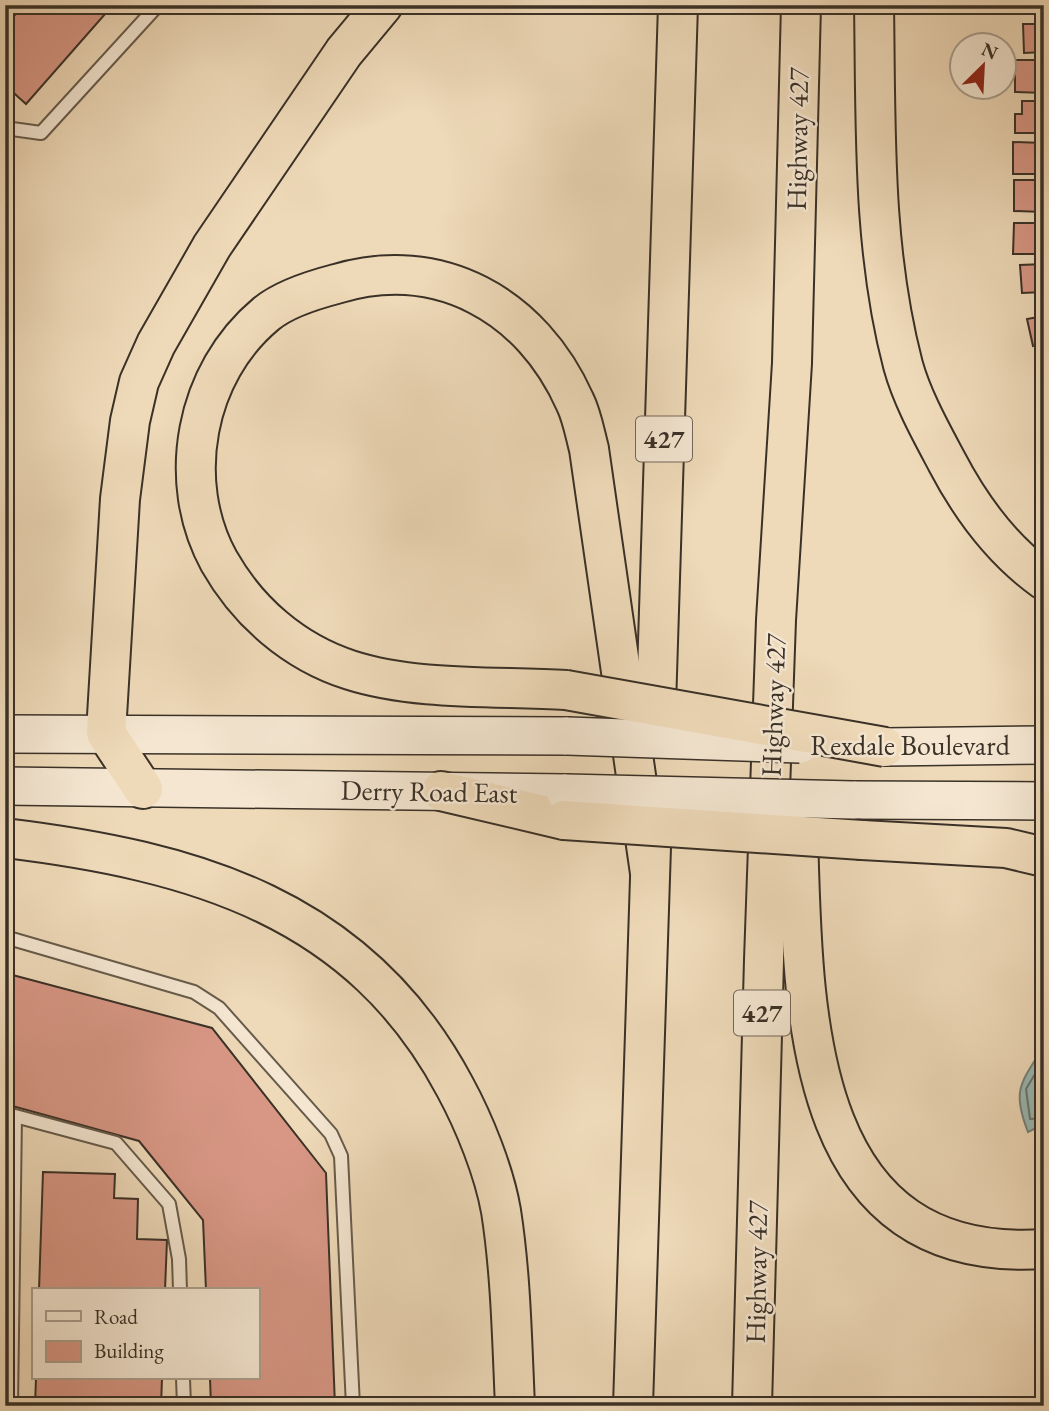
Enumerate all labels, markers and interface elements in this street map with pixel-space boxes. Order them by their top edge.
north arrow [948,32,1018,102]
text: N [978,36,1002,66]
street label: Highway 427 [778,67,816,211]
road number: 427 [636,416,692,462]
street label: Highway 427 [753,632,794,777]
street label: Rexdale Boulevard [810,727,1011,763]
street label: Derry Road East [340,771,518,811]
road number: 427 [734,990,790,1036]
street label: Highway 427 [737,1200,775,1344]
legend [32,1288,259,1380]
text: Road [94,1303,138,1330]
text: Building [94,1337,164,1364]

